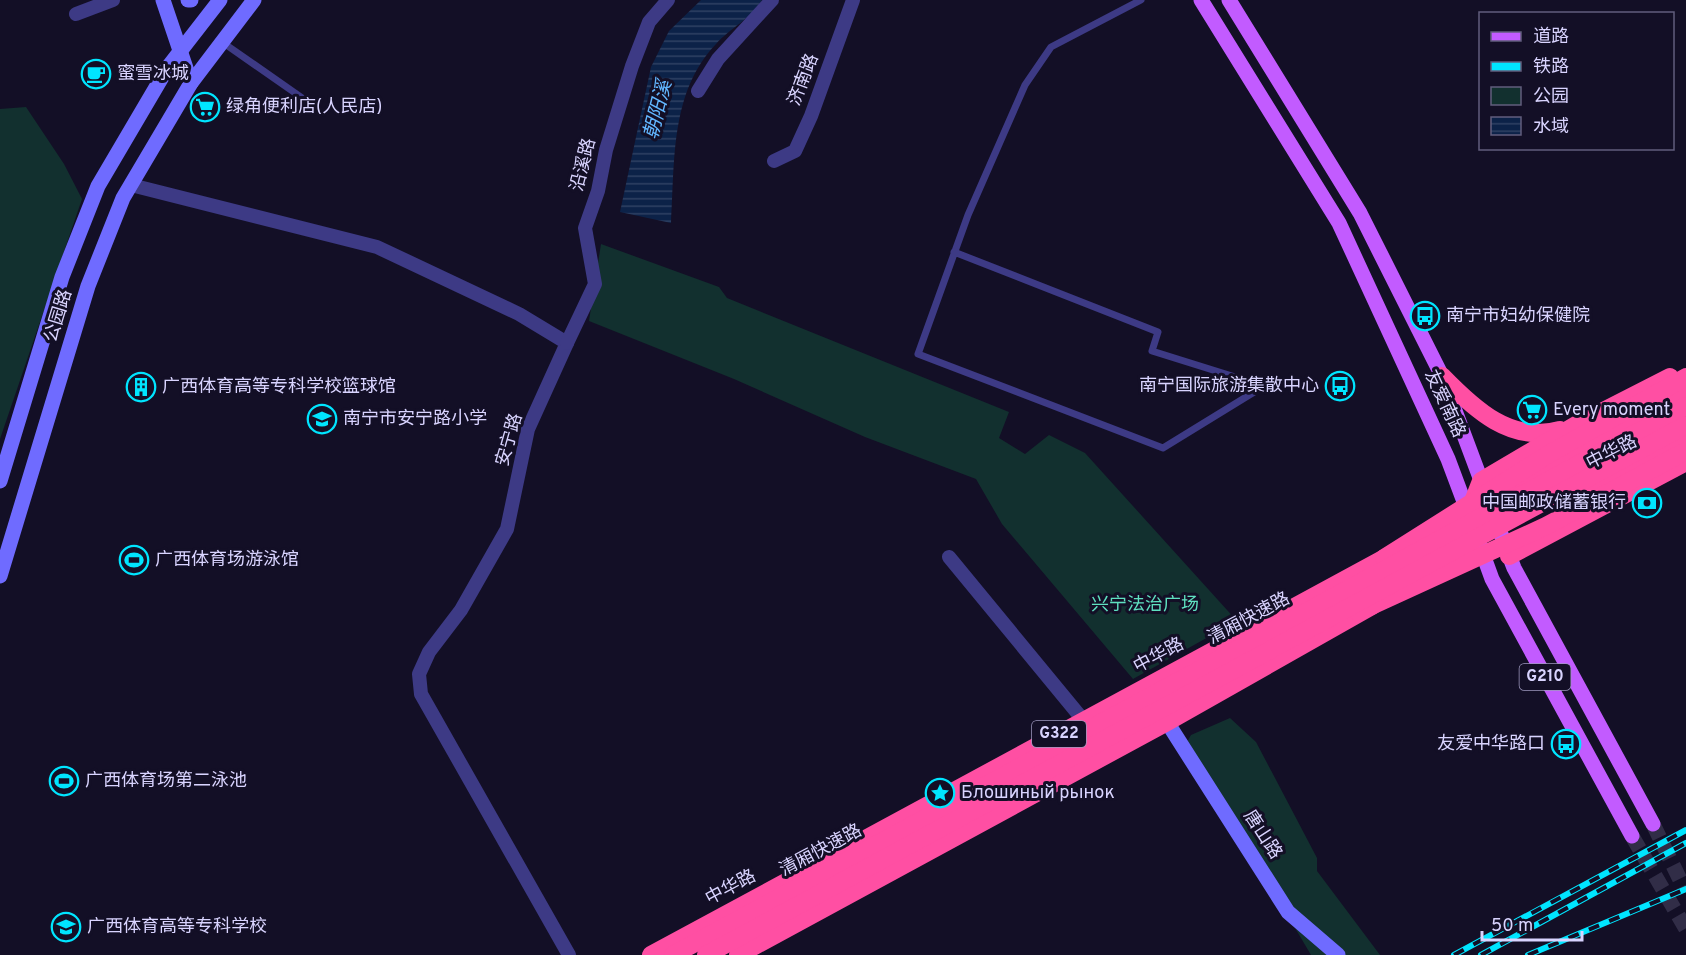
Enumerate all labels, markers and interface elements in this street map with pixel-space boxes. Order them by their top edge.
legend [1479,12,1674,150]
text: 道路 [1533,26,1569,49]
street label: 济南路 [784,51,824,109]
text: 铁路 [1533,56,1569,79]
cafe icon: 蜜雪冰城 [80,58,112,90]
place label: 蜜雪冰城 [117,63,189,86]
water label: 朝阳溪 [639,76,679,142]
text: 公园 [1533,86,1569,109]
supermarket icon: 绿角便利店(人民店) [189,91,221,123]
place label: 绿角便利店(人民店) [226,96,382,119]
text: 水域 [1533,116,1569,139]
street label: 沿溪路 [566,136,602,194]
street label: 公园路 [40,287,78,345]
bus stop icon: 南宁市妇幼保健院 [1409,300,1441,332]
place label: 南宁市妇幼保健院 [1446,305,1590,328]
street label: 友爱南路 [1418,367,1470,441]
bus stop icon: 南宁国际旅游集散中心 [1324,370,1356,402]
building icon: 广西体育高等专科学校篮球馆 [125,371,157,403]
place label: 南宁国际旅游集散中心 [1139,375,1319,398]
place label: 广西体育高等专科学校篮球馆 [162,376,396,399]
supermarket icon: Every moment [1516,394,1548,426]
place label: Every moment [1553,399,1670,422]
school or university icon: 南宁市安宁路小学 [306,403,338,435]
place label: 南宁市安宁路小学 [343,408,487,431]
street label: 安宁路 [492,411,528,469]
street label: 中华路 [1583,430,1641,476]
bank icon: 中国邮政储蓄银行 [1631,487,1663,519]
place label: 中国邮政储蓄银行 [1482,492,1626,515]
sports icon: 广西体育场游泳馆 [118,544,150,576]
place label: 广西体育场游泳馆 [155,549,299,572]
street label: 清厢快速路 [1204,588,1294,650]
park label: 兴宁法治广场 [1091,594,1199,617]
street label: 中华路 [1130,633,1188,679]
road number: G210 [1520,664,1570,690]
road number: G322 [1032,721,1086,747]
bus stop icon: 友爱中华路口 [1550,728,1582,760]
place label: 友爱中华路口 [1437,733,1545,756]
sports icon: 广西体育场第二泳池 [48,765,80,797]
place label: 广西体育场第二泳池 [85,770,247,793]
place icon: Блошиный рынок [924,777,956,809]
place label: Блошиный рынок [961,782,1115,805]
street label: 唐山路 [1238,806,1286,864]
street label: 清厢快速路 [776,820,866,882]
street label: 中华路 [702,865,760,911]
scale bar [1482,904,1582,942]
school or university icon: 广西体育高等专科学校 [50,911,82,943]
text: 50 m [1491,915,1533,938]
place label: 广西体育高等专科学校 [87,916,267,939]

